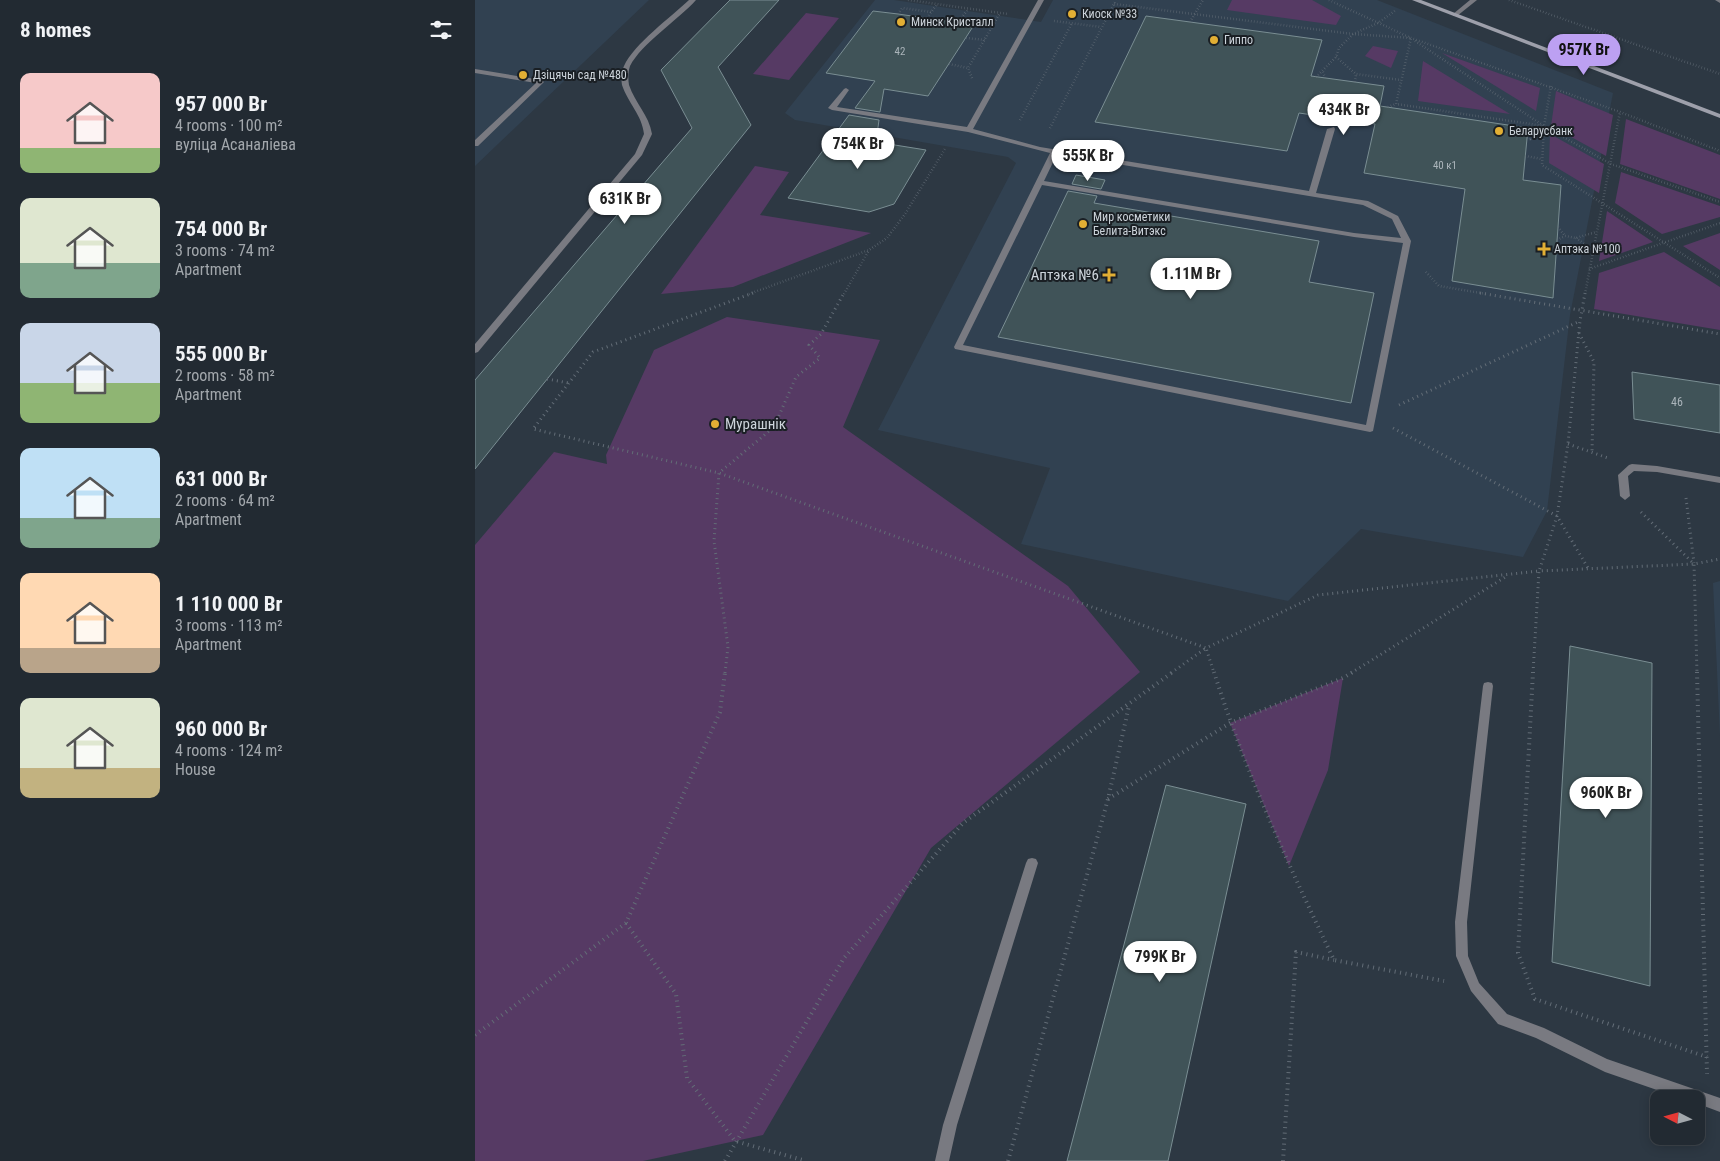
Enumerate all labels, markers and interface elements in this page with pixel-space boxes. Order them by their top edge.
place label: Киоск №33 [1082,7,1137,21]
marker: Киоск №33 [1066,8,1078,20]
place label: Минск Кристалл [911,15,994,29]
icon: filters [427,16,455,44]
marker: Минск Кристалл [895,16,907,28]
text: 8 homes [20,18,91,42]
place label: Гиппо [1224,33,1253,47]
marker: Гиппо [1208,34,1220,46]
pin: 957K Br [1538,34,1630,76]
text: 957K Br [1558,40,1610,59]
house number: 42 [895,45,905,58]
place label: Дзіцячы сад №480 [533,68,627,82]
marker: Дзіцячы сад №480 [517,69,529,81]
text: 957 000 Br [175,92,267,116]
icon: home [60,93,120,153]
pin: 434K Br [1298,94,1390,136]
text: 434K Br [1318,100,1370,119]
text: 4 rooms · 100 m² [175,116,283,135]
place label: Беларусбанк [1509,124,1573,138]
marker: Беларусбанк [1493,125,1505,137]
pin: 754K Br [812,128,904,170]
text: 754K Br [832,134,884,153]
text: вуліца Асаналіева [175,135,296,154]
pin: 555K Br [1042,140,1134,182]
text: 555K Br [1062,146,1114,165]
house number: 40 к1 [1433,159,1457,172]
pin: 631K Br [579,182,671,225]
text: 631K Br [599,189,651,208]
place label: Мир косметики Белита-Витэкс [1093,210,1170,238]
text: 754 000 Br [175,217,267,241]
icon: home [60,218,120,278]
marker: Мир косметики Белита-Витэкс [1077,218,1089,230]
text: 3 rooms · 74 m² [175,241,275,260]
place label: Аптэка №100 [1554,242,1621,256]
marker: Аптэка №100 [1538,243,1550,255]
pin: 1.11M Br [1139,258,1243,300]
text: Apartment [175,260,242,279]
text: 1.11M Br [1162,264,1221,283]
place label: Аптэка №6 [1031,266,1099,284]
marker: Аптэка №6 [1103,269,1115,281]
text: 555 000 Br [175,342,267,366]
icon: home [60,343,120,403]
text: 2 rooms · 58 m² [175,366,275,385]
text: Apartment [175,385,242,404]
house number: 46 [1671,395,1683,409]
place label: Мурашнік [725,415,786,433]
marker: Мурашнік [709,418,721,430]
text: 631 000 Br [175,467,267,491]
icon: home [60,468,120,528]
text: 2 rooms · 64 m² [175,491,275,510]
text: Apartment [175,510,242,529]
text: 1 110 000 Br [175,592,283,616]
icon: home [60,593,120,653]
text: 3 rooms · 113 m² [175,616,283,635]
text: Apartment [175,635,242,654]
text: 960 000 Br [175,717,267,741]
icon: home [60,718,120,778]
text: 4 rooms · 124 m² [175,741,283,760]
text: House [175,760,215,779]
pin: 960K Br [1560,776,1652,819]
text: 960K Br [1580,783,1632,802]
pin: 799K Br [1114,940,1206,983]
text: 799K Br [1134,947,1186,966]
north arrow [1650,1090,1705,1145]
map controls [1650,1090,1705,1145]

